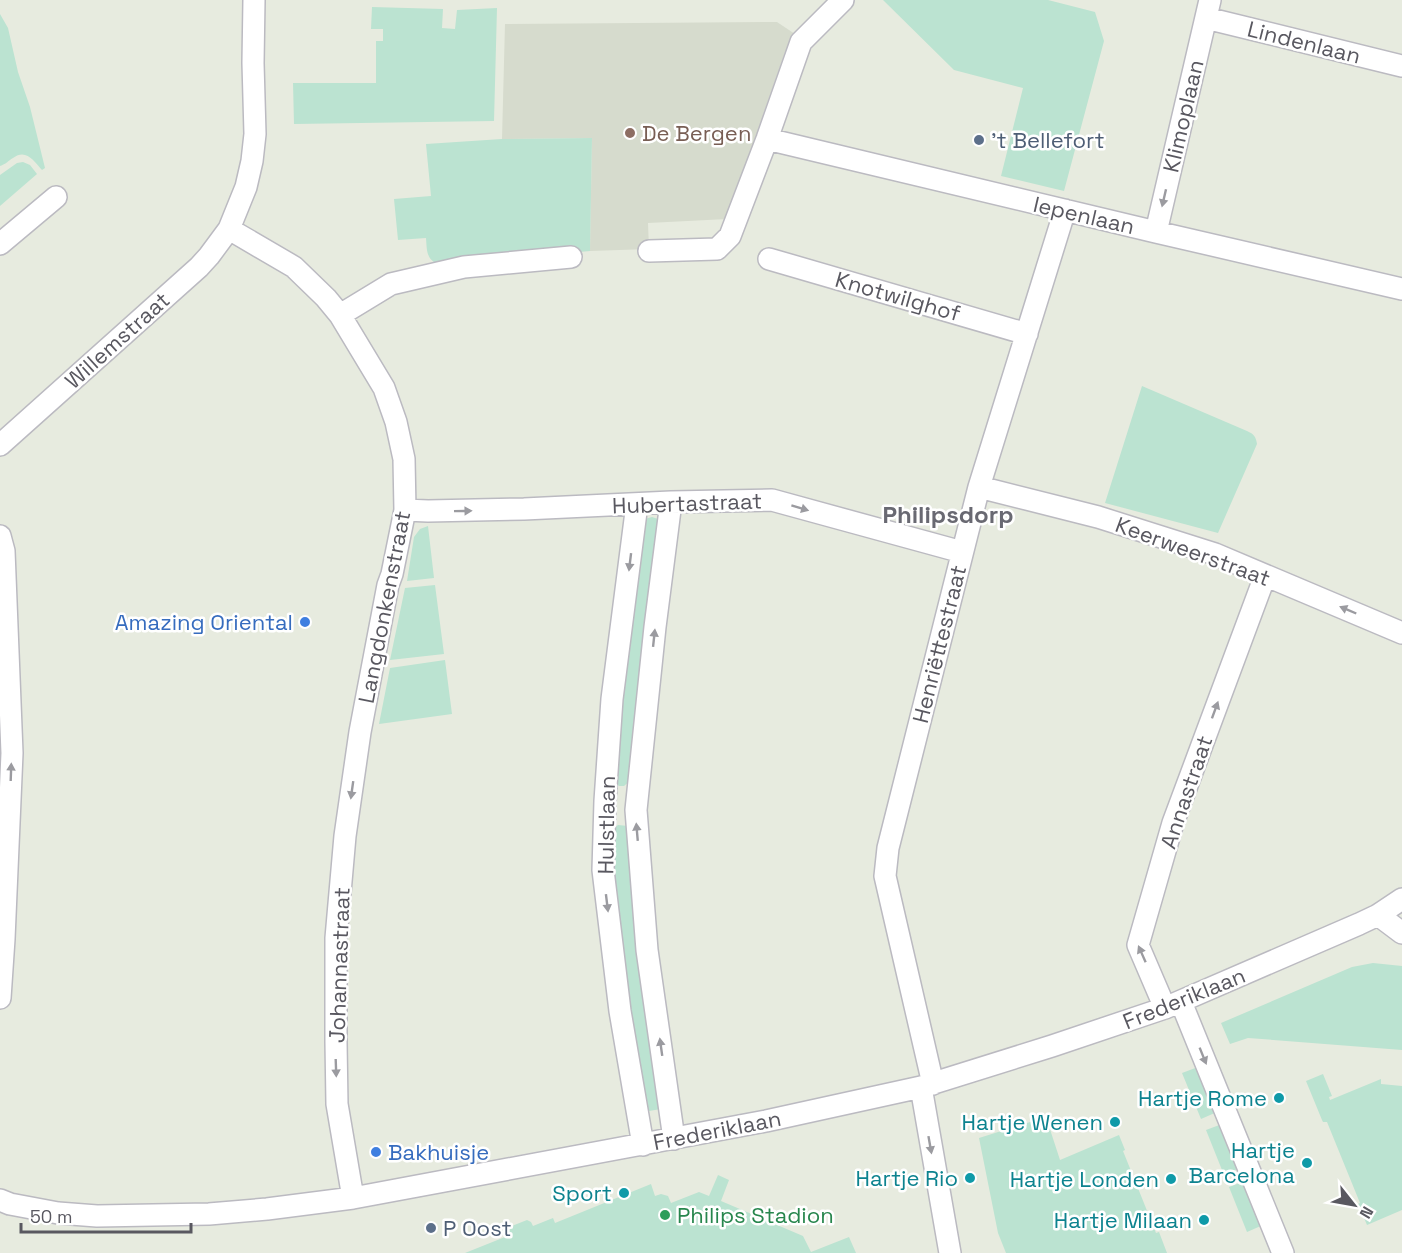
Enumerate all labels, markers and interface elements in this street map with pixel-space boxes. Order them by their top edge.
street label: Lindenlaan [1244,14,1364,70]
street label: Klimoplaan [1156,57,1210,175]
place label: De Bergen [642,119,751,147]
marker: De Bergen [623,126,637,140]
place label: 't Bellefort [991,126,1105,154]
marker: 't Bellefort [972,133,986,147]
one-way arrow [1159,189,1169,207]
street label: Iepenlaan [1031,190,1137,240]
street label: Knotwilghof [832,265,964,327]
street label: Willemstraat [59,286,175,394]
street label: Hubertastraat [612,486,762,520]
district label: Philipsdorp [882,499,1014,530]
one-way arrow [791,503,809,513]
one-way arrow [454,506,473,515]
street label: Langdonkenstraat [352,508,416,706]
street label: Keerweerstraat [1112,510,1274,592]
one-way arrow [625,553,635,572]
street label: Henriëttestraat [906,562,972,726]
one-way arrow [1339,605,1357,614]
place label: Amazing Oriental [115,608,293,636]
marker: Amazing Oriental [298,615,312,629]
one-way arrow [649,629,659,648]
one-way arrow [1210,701,1220,719]
street label: Annastraat [1154,732,1218,852]
one-way arrow [7,762,16,781]
street label: Hulstlaan [591,775,621,875]
one-way arrow [347,780,356,799]
one-way arrow [632,823,642,842]
street label: Johannastraat [322,887,356,1043]
one-way arrow [602,893,612,912]
one-way arrow [1137,945,1147,963]
street label: Frederiklaan [1119,961,1249,1035]
one-way arrow [656,1037,665,1056]
one-way arrow [1199,1047,1208,1065]
one-way arrow [332,1058,341,1077]
place label: Hartje Rome [1138,1084,1267,1112]
marker: Hartje Rome [1272,1091,1286,1105]
street label: Frederiklaan [651,1104,783,1156]
place label: Hartje Wenen [962,1108,1103,1136]
marker: Hartje Wenen [1108,1115,1122,1129]
one-way arrow [926,1136,935,1155]
place label: Hartje Barcelona [1189,1136,1295,1189]
place label: Bakhuisje [388,1138,489,1166]
marker: Bakhuisje [369,1145,383,1159]
marker: Hartje Barcelona [1300,1156,1314,1170]
place label: Hartje Rio [856,1164,958,1192]
place label: Hartje Londen [1010,1165,1159,1193]
marker: Hartje Rio [963,1171,977,1185]
marker: Hartje Londen [1164,1172,1178,1186]
north arrow [1324,1175,1384,1235]
place label: Sport [552,1179,612,1207]
marker: Sport [617,1186,631,1200]
scale bar [21,1196,190,1234]
place label: Philips Stadion [677,1201,834,1229]
text: N [1355,1202,1378,1222]
text: 50 m [30,1205,72,1228]
place label: Hartje Milaan [1054,1206,1192,1234]
marker: Philips Stadion [658,1208,672,1222]
marker: Hartje Milaan [1197,1213,1211,1227]
place label: P Oost [443,1214,512,1242]
marker: P Oost [424,1221,438,1235]

